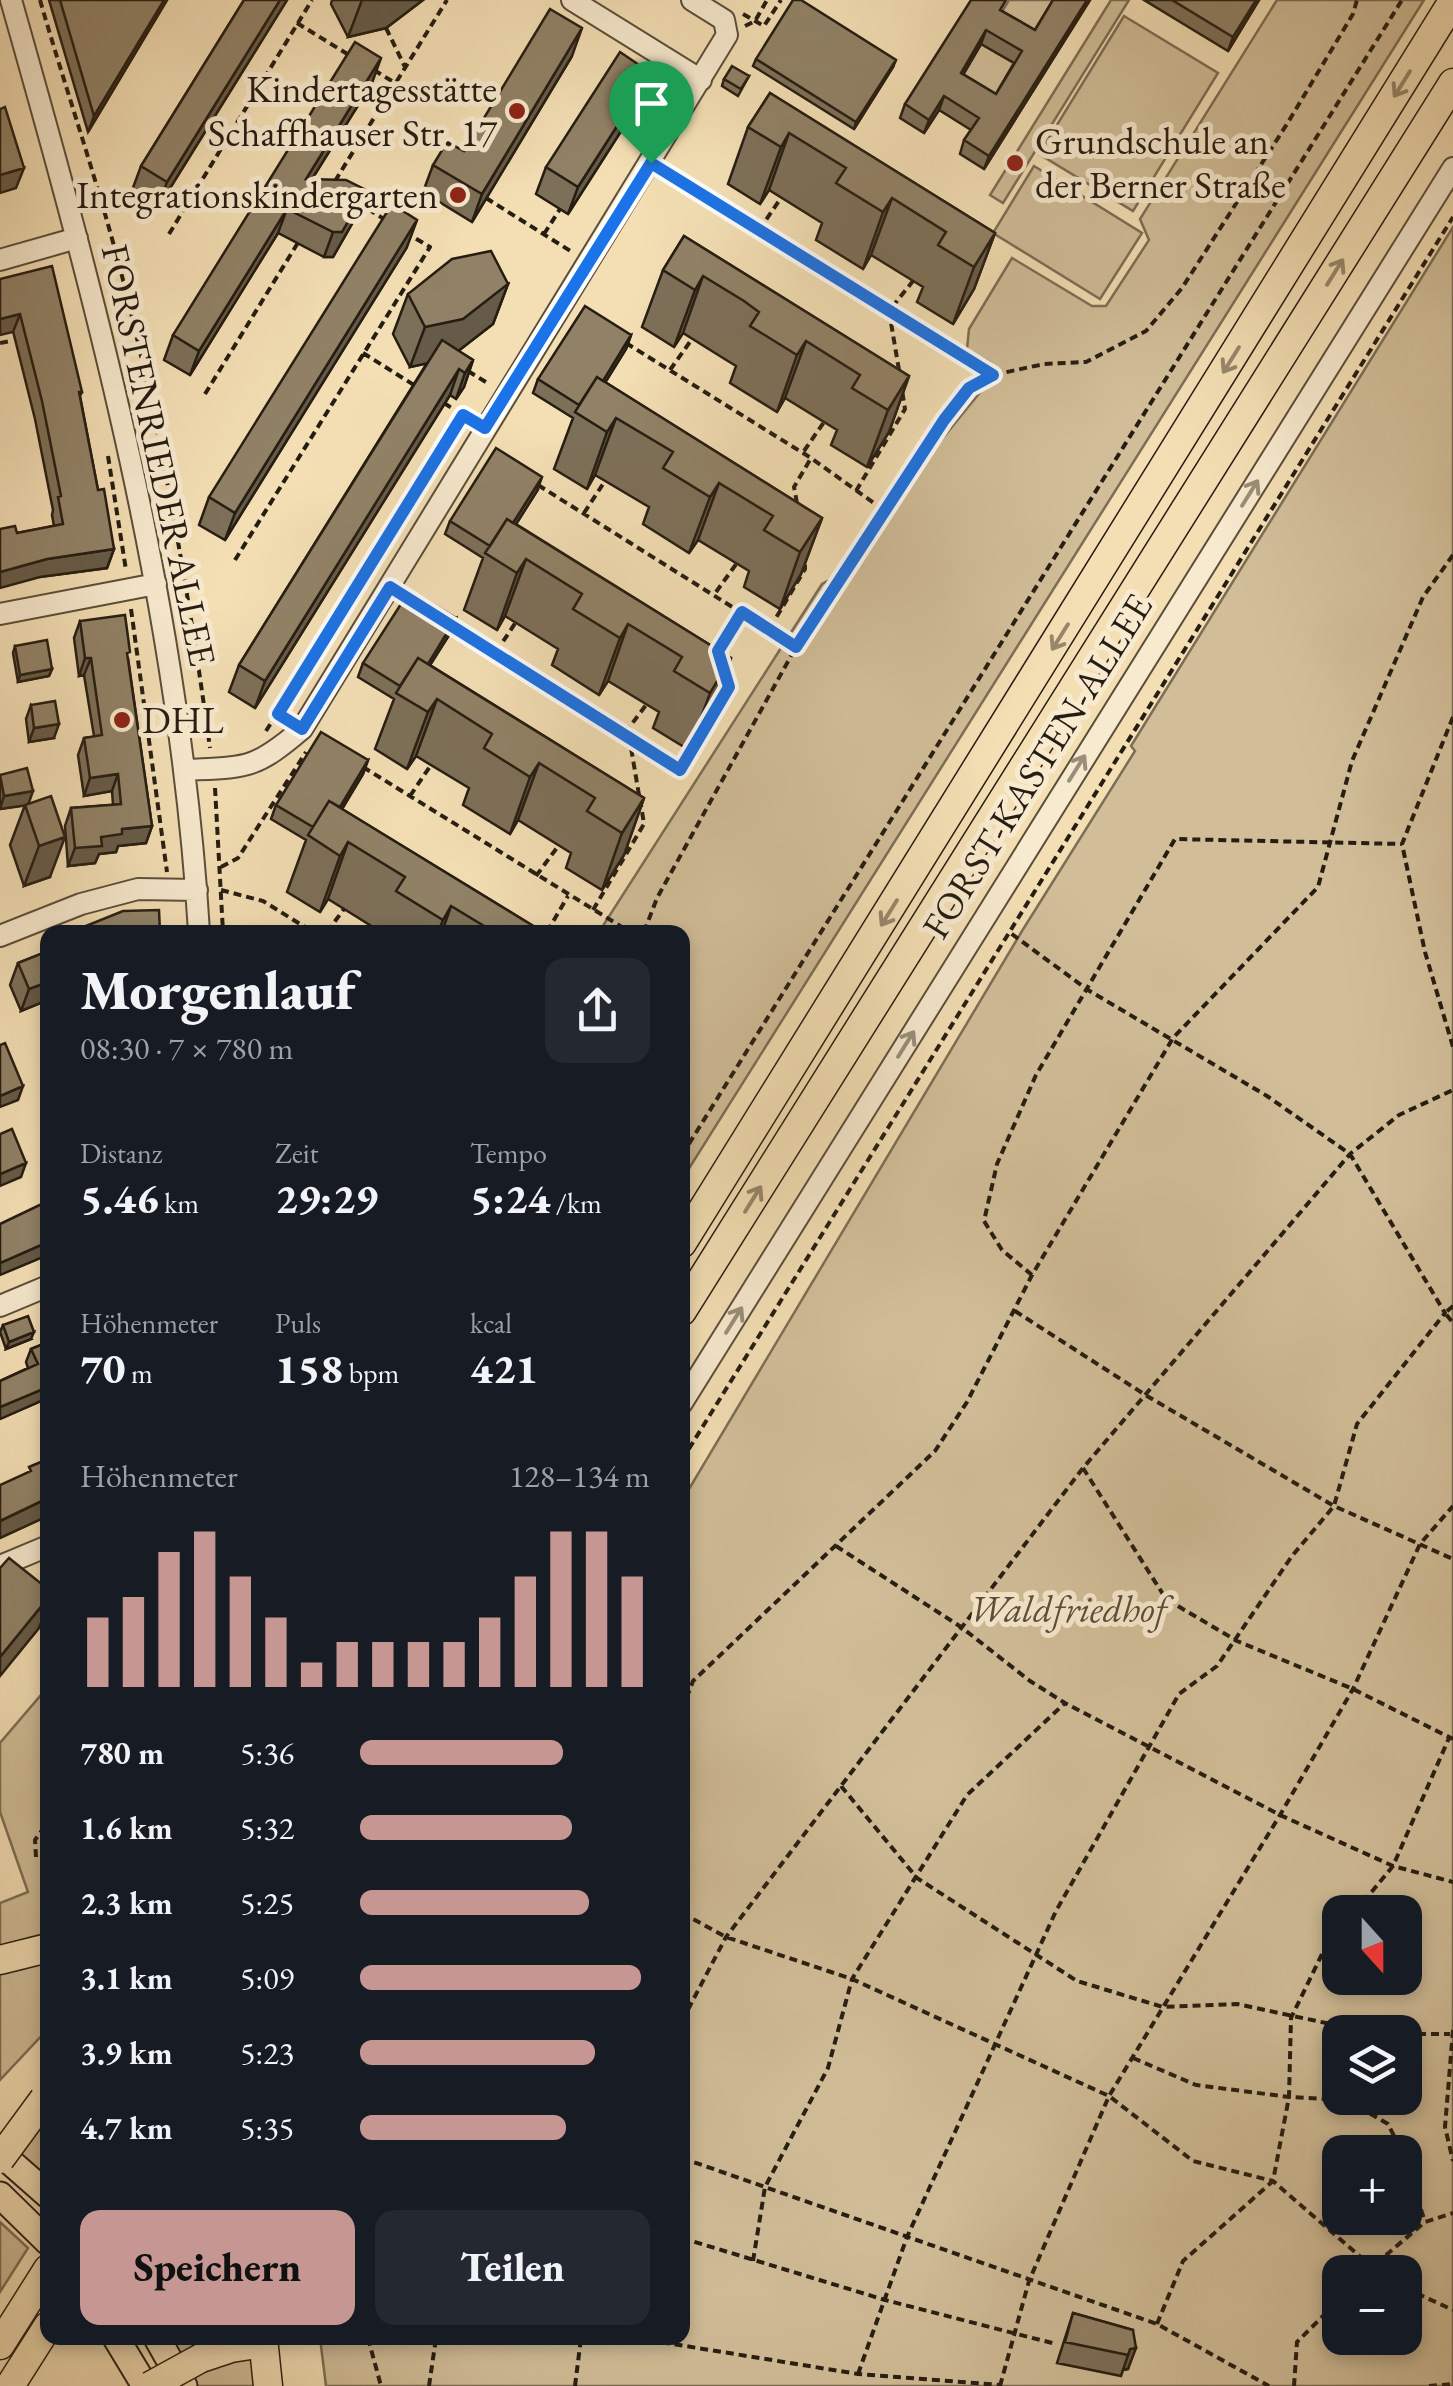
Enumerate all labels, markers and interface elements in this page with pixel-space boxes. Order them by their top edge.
pin [609,61,694,164]
place label: Kindertagesstätte Schaffhauser Str. 17 [208,64,498,157]
one-way arrow [1392,69,1412,98]
icon: arrive [624,76,679,131]
marker: Kindertagesstätte Schaffhauser Str. 17 [506,100,528,122]
place label: Grundschule an der Berner Straße [1035,116,1286,209]
marker: Grundschule an der Berner Straße [1004,152,1026,174]
place label: Integrationskindergarten [76,170,438,219]
marker: Integrationskindergarten [447,184,469,206]
street label: FORSTENRIEDER ALLEE [91,240,228,670]
one-way arrow [1325,258,1345,287]
one-way arrow [1221,345,1241,374]
one-way arrow [1240,479,1260,508]
street label: FORST-KASTEN-ALLEE [910,584,1163,947]
one-way arrow [1050,622,1070,651]
place label: DHL [142,695,224,744]
marker: DHL [111,709,133,731]
one-way arrow [1067,754,1088,783]
one-way arrow [879,898,899,927]
text: Morgenlauf [80,954,355,1025]
button: share [545,958,650,1063]
text: 08:30 · 7 × 780 m [80,1027,293,1069]
one-way arrow [895,1030,916,1059]
text: Distanz [80,1135,162,1171]
text: Zeit [275,1135,318,1171]
text: Tempo [470,1135,547,1171]
text: 5.46 [80,1171,159,1226]
text: 29:29 [275,1171,378,1226]
text: 5:24 [470,1171,550,1226]
text: km [159,1185,199,1221]
text: /km [550,1185,602,1221]
one-way arrow [743,1186,764,1214]
text: Höhenmeter [80,1305,218,1341]
text: Puls [275,1305,321,1341]
text: kcal [470,1305,512,1341]
one-way arrow [724,1306,744,1335]
text: 70 [80,1341,125,1396]
text: 158 [275,1341,343,1396]
text: 421 [470,1341,538,1396]
text: m [125,1355,153,1391]
text: bpm [343,1355,399,1391]
text: Höhenmeter [80,1455,238,1497]
text: 128–134 m [509,1455,650,1497]
park label: Waldfriedhof [969,1584,1175,1633]
text: 780 m [80,1732,164,1774]
text: 5:36 [240,1732,294,1774]
text: 1.6 km [80,1807,173,1849]
text: 5:32 [240,1807,294,1849]
text: 2.3 km [80,1882,173,1924]
text: 5:25 [240,1882,294,1924]
north arrow [1322,1895,1422,1995]
map controls [1322,1895,1422,2355]
text: 3.1 km [80,1957,173,1999]
text: 5:09 [240,1957,294,1999]
button: layers [1322,2015,1422,2115]
text: 3.9 km [80,2032,173,2074]
text: 5:23 [240,2032,294,2074]
text: 4.7 km [80,2107,173,2149]
text: 5:35 [240,2107,294,2149]
button: + [1322,2135,1422,2235]
button: Speichern [80,2210,355,2325]
button: Teilen [375,2210,650,2325]
button: − [1322,2255,1422,2355]

